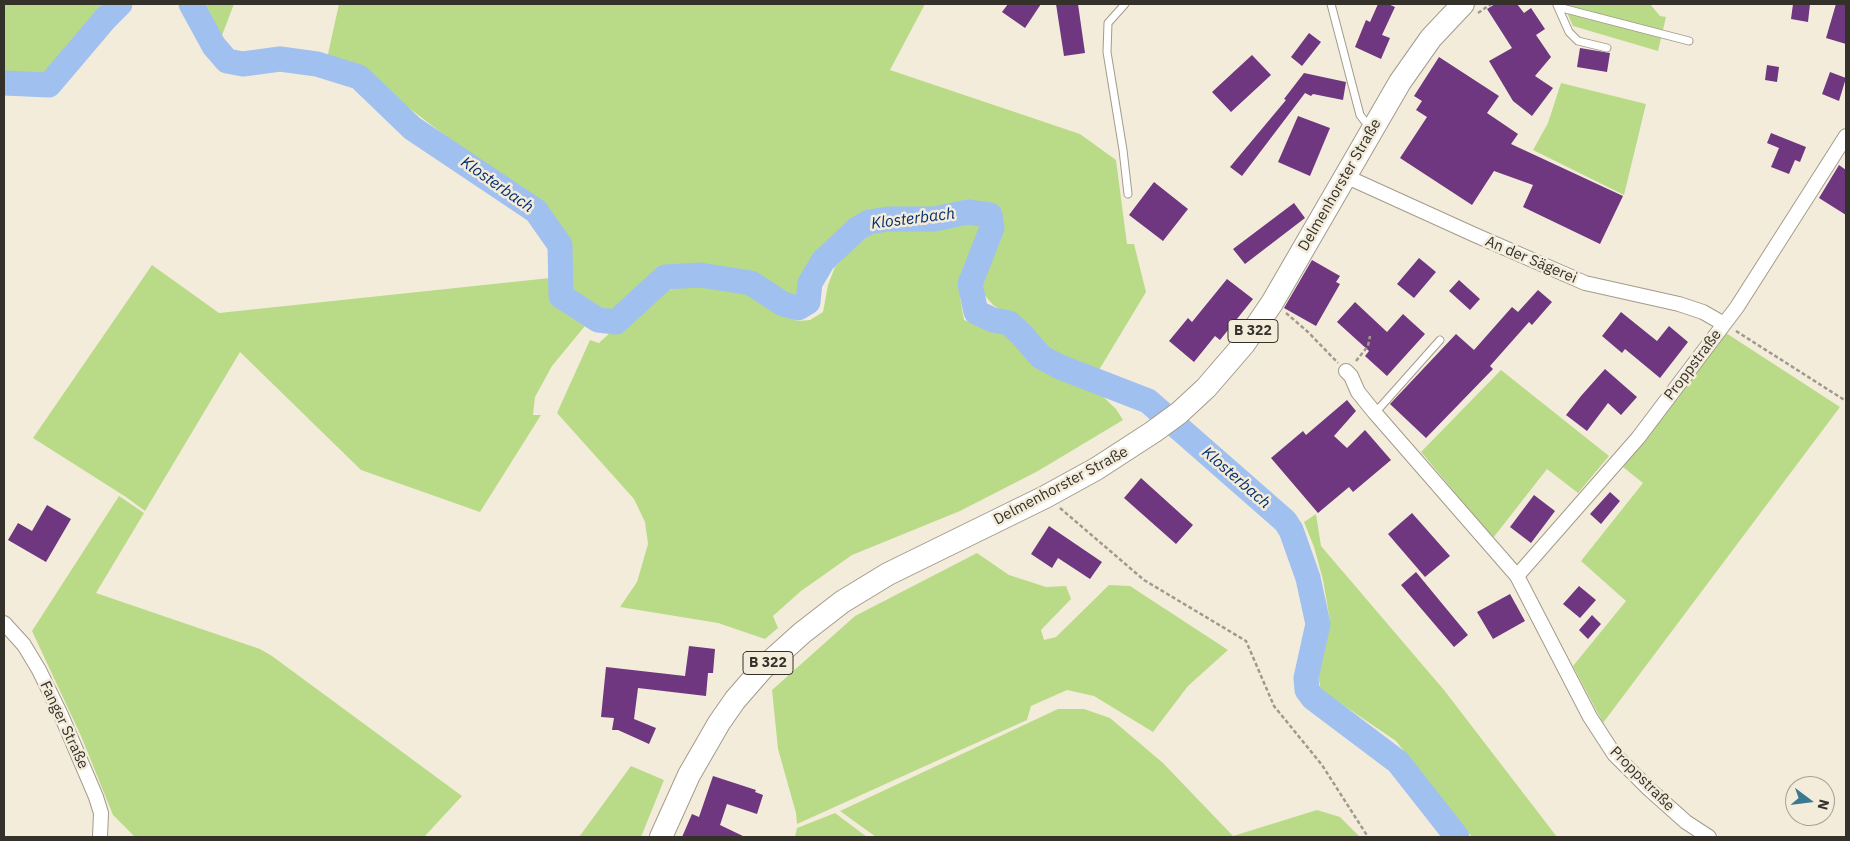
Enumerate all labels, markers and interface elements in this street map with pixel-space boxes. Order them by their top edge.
street label: Delmenhorster Straße [1295,116,1385,254]
water label: Klosterbach [457,153,537,217]
water label: Klosterbach [870,204,956,234]
street label: An der Sägerei [1482,233,1580,287]
road number: B 322 [1228,320,1278,342]
street label: Proppstraße [1661,326,1725,404]
street label: Delmenhorster Straße [991,443,1131,529]
water label: Klosterbach [1198,443,1274,513]
road number: B 322 [743,651,793,674]
street label: Fanger Straße [36,678,92,772]
street label: Proppstraße [1606,743,1678,815]
north arrow [1785,776,1835,826]
text: N [1814,797,1834,812]

